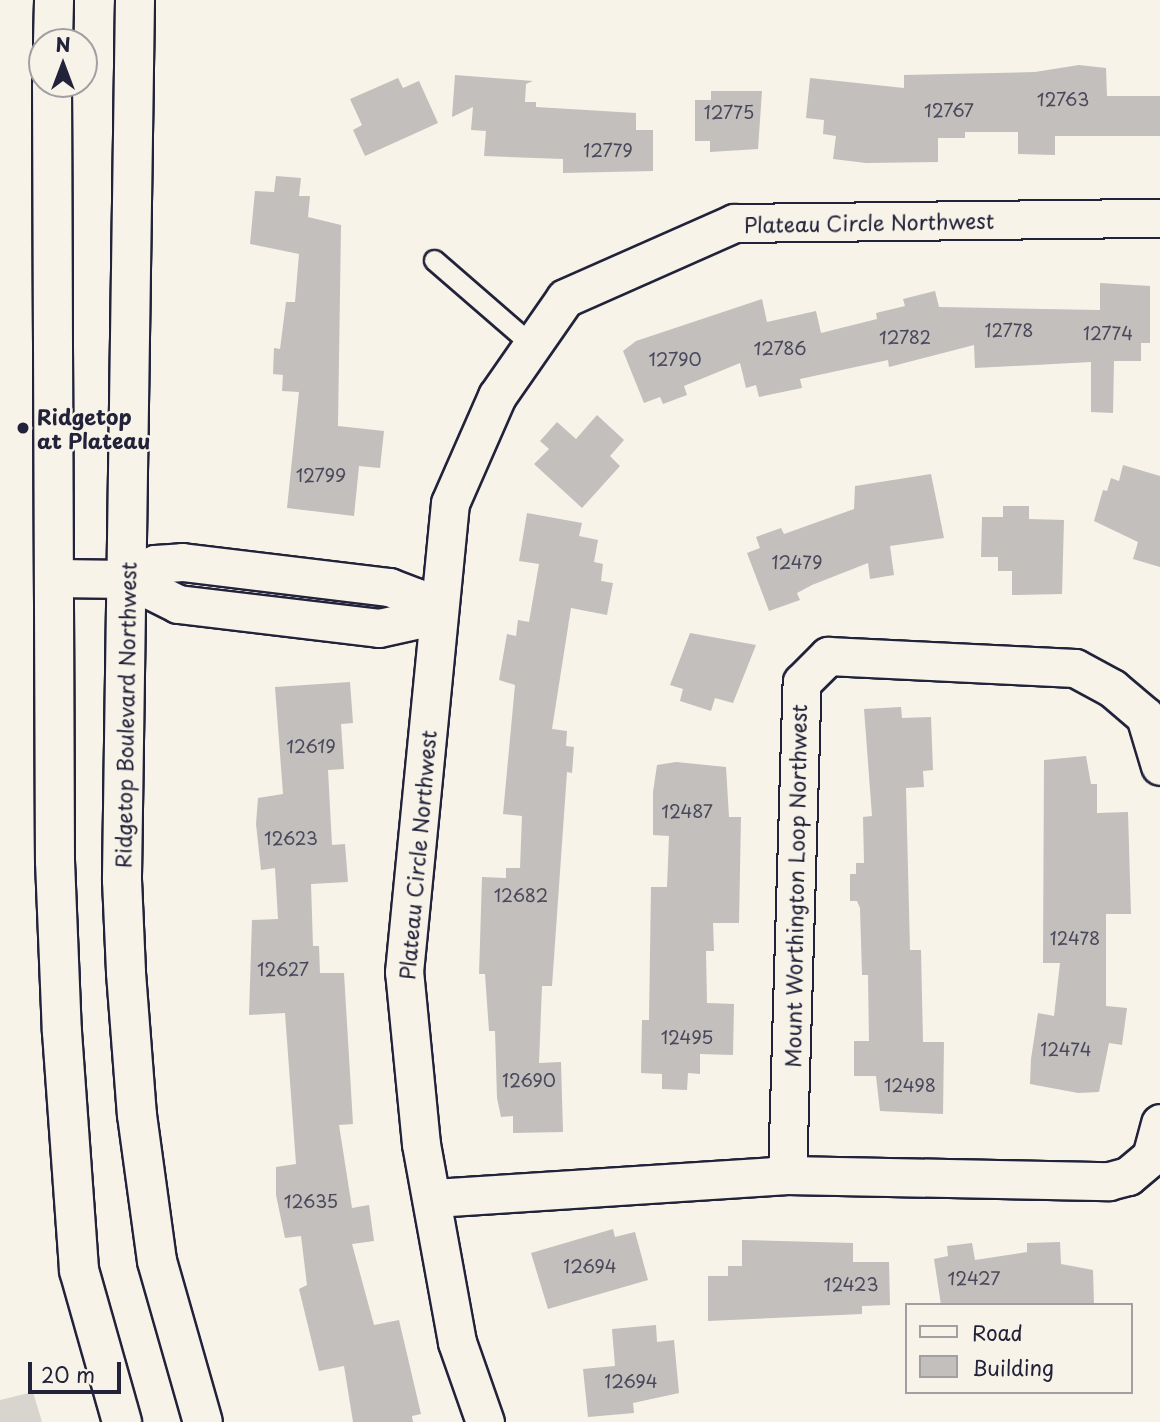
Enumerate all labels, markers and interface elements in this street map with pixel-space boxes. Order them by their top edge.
north arrow [28,28,98,98]
text: N [55,30,71,58]
house number: 12763 [1037,88,1089,110]
house number: 12767 [924,99,974,121]
house number: 12775 [704,101,754,123]
house number: 12779 [583,139,633,161]
street label: Plateau Circle Northwest [742,207,996,237]
house number: 12778 [984,319,1034,341]
house number: 12774 [1083,322,1133,344]
house number: 12782 [879,326,931,348]
house number: 12786 [753,337,807,359]
house number: 12790 [648,348,702,370]
place label: Ridgetop at Plateau [37,403,150,453]
marker: Ridgetop at Plateau [15,420,31,436]
house number: 12799 [296,464,346,486]
house number: 12479 [772,551,822,573]
street label: Ridgetop Boulevard Northwest [110,561,140,869]
street label: Mount Worthington Loop Northwest [779,704,811,1068]
street label: Plateau Circle Northwest [393,727,441,983]
house number: 12619 [286,735,336,757]
house number: 12487 [661,800,713,822]
house number: 12623 [264,827,318,849]
house number: 12682 [494,884,548,906]
house number: 12478 [1050,927,1100,949]
house number: 12627 [257,958,309,980]
house number: 12495 [661,1026,713,1048]
house number: 12474 [1040,1038,1092,1060]
house number: 12690 [502,1069,556,1091]
house number: 12498 [884,1074,936,1096]
house number: 12635 [284,1190,338,1212]
house number: 12694 [563,1255,617,1277]
house number: 12427 [948,1267,1000,1289]
house number: 12423 [823,1273,879,1295]
legend [904,1303,1132,1394]
text: Road [972,1316,1023,1348]
scale bar [32,1348,124,1392]
text: Building [972,1351,1054,1383]
text: 20 m [41,1358,95,1390]
house number: 12694 [604,1370,658,1392]

